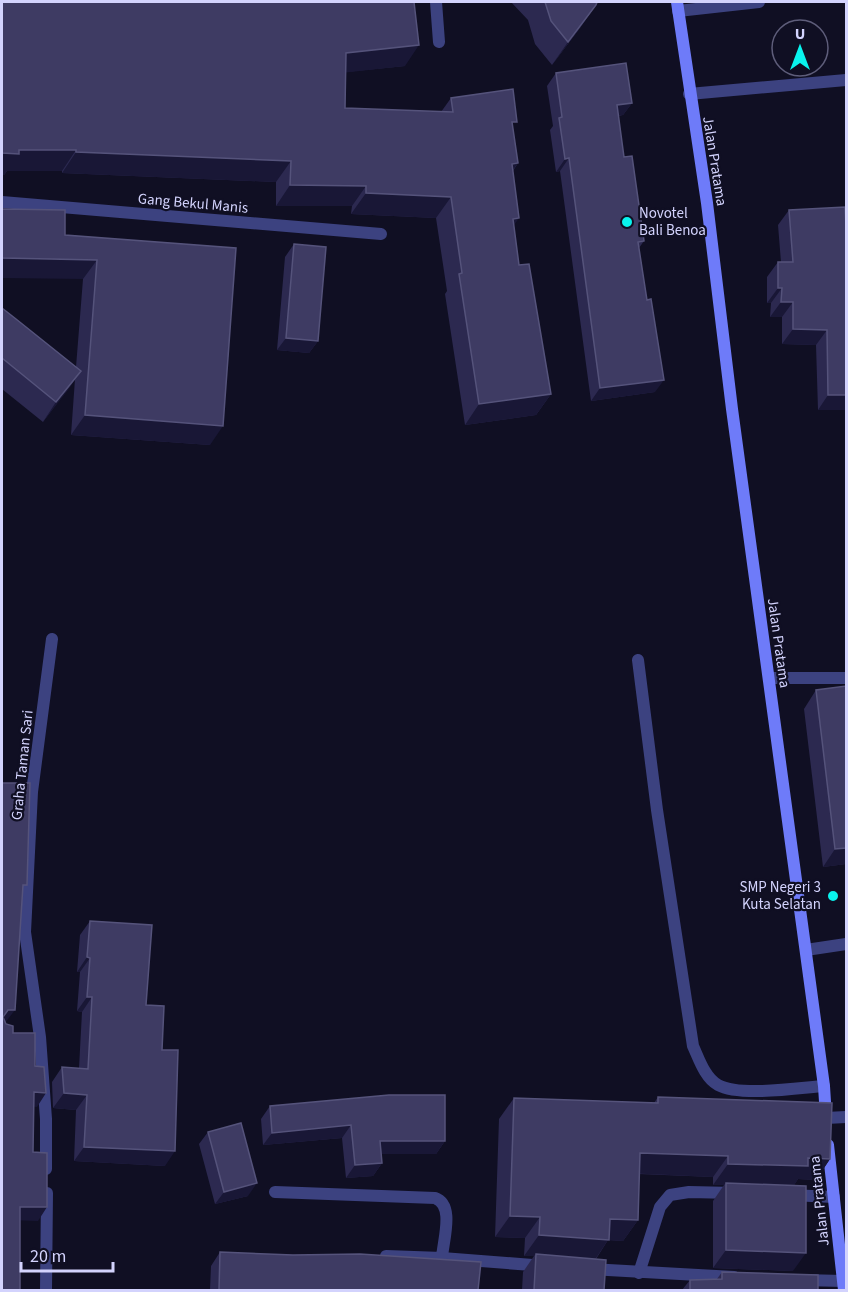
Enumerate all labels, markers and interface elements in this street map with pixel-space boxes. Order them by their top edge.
north arrow [770,18,830,78]
text: U [795,23,805,45]
street label: Jalan Pratama [697,115,732,207]
street label: Gang Bekul Manis [137,188,249,219]
place label: Novotel Bali Benoa [639,203,706,241]
marker: Novotel Bali Benoa [620,215,634,229]
street label: Jalan Pratama [762,597,795,689]
street label: Graha Taman Sari [6,709,39,821]
place label: SMP Negeri 3 Kuta Selatan [739,877,821,915]
marker: SMP Negeri 3 Kuta Selatan [826,889,840,903]
street label: Jalan Pratama [804,1155,835,1247]
scale bar [21,1235,112,1273]
text: 20 m [30,1244,66,1269]

